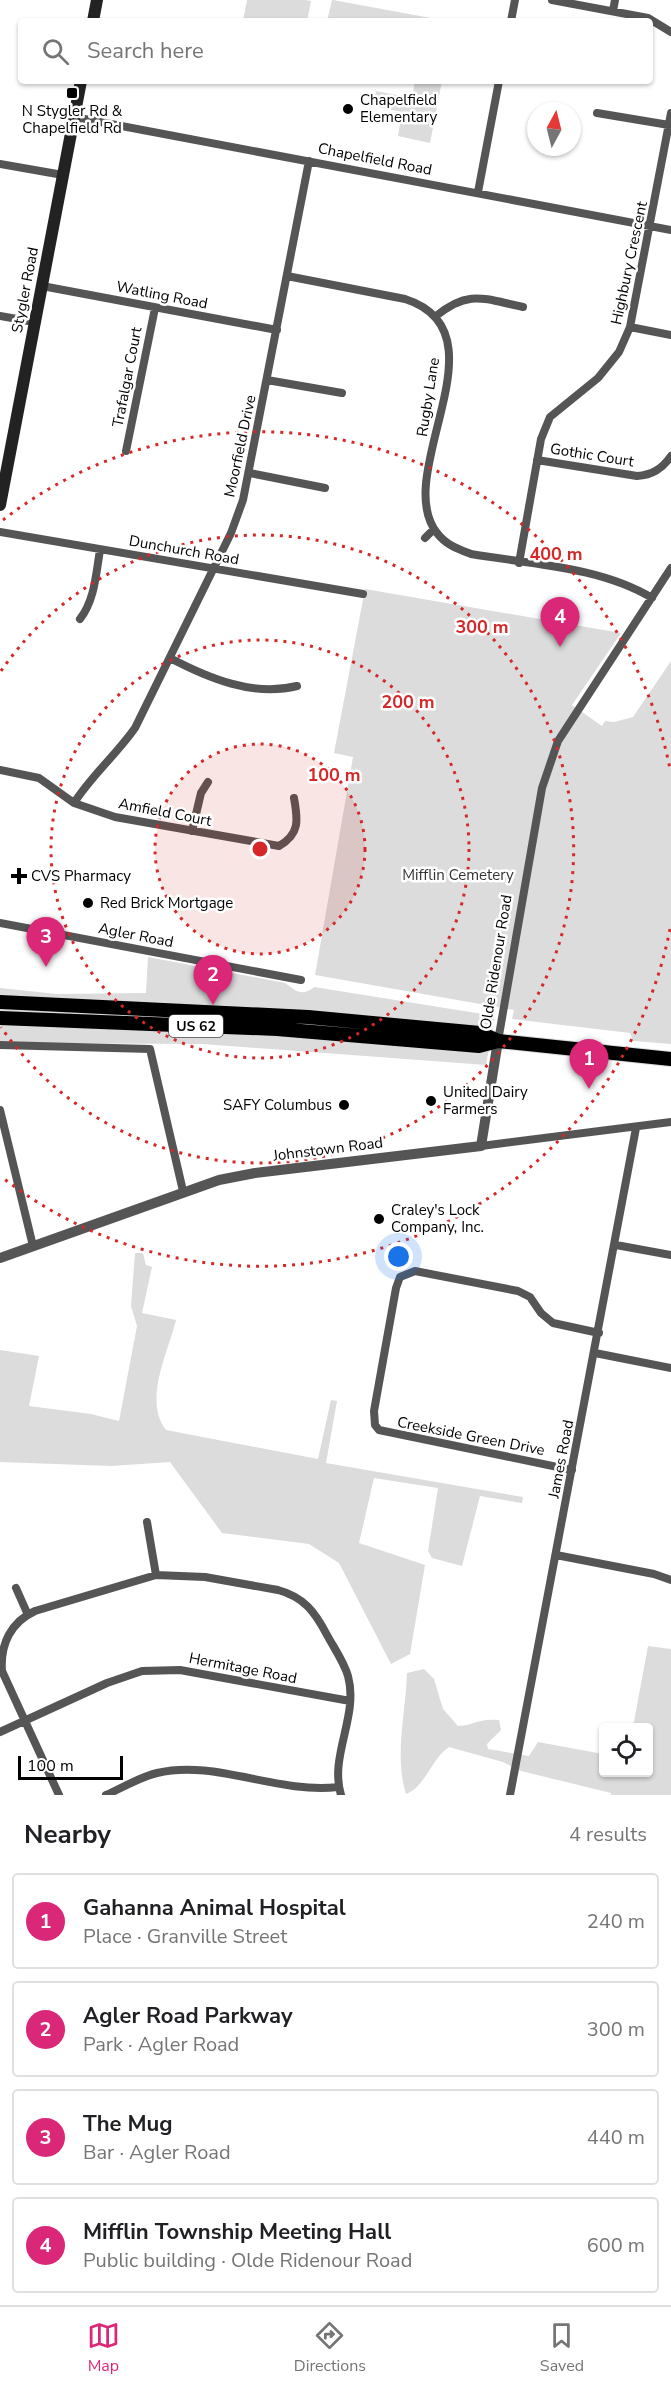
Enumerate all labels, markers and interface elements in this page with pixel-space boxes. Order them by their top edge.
search box [18,18,653,84]
icon: search [39,35,72,68]
text: Search here [87,36,204,66]
marker: N Stygler Rd & Chapelfield Rd [65,86,79,100]
place label: Chapelfield Elementary [360,90,437,127]
place label: N Stygler Rd & Chapelfield Rd [22,101,123,138]
marker: Chapelfield Elementary [341,102,355,116]
north arrow [527,102,581,156]
street label: Chapelfield Road [316,138,434,180]
street label: Highbury Crescent [606,199,652,327]
street label: Stygler Road [7,245,43,335]
street label: Watling Road [115,276,209,314]
street label: Trafalgar Court [107,324,147,429]
street label: Rugby Lane [412,356,444,438]
street label: Moorfield Drive [219,393,261,499]
street label: Gothic Court [549,439,636,472]
street label: Dunchurch Road [127,530,241,570]
text: 400 m [529,542,583,566]
pin: 4 [540,598,580,647]
text: 300 m [455,615,509,639]
text: 200 m [381,690,435,714]
text: 100 m [307,763,361,787]
street label: Amfield Court [117,793,214,831]
centre of rings [250,839,270,859]
park label: Mifflin Cemetery [402,865,514,885]
place label: CVS Pharmacy [31,866,131,886]
marker: CVS Pharmacy [12,869,26,883]
place label: Red Brick Mortgage [100,893,233,913]
street label: Olde Ridenour Road [475,893,517,1031]
marker: Red Brick Mortgage [81,896,95,910]
pin: 3 [26,918,66,967]
street label: Agler Road [97,918,175,952]
pin: 2 [194,956,232,1005]
road number: US 62 [169,1015,223,1037]
pin: 1 [570,1040,608,1089]
place label: United Dairy Farmers [443,1082,528,1119]
marker: United Dairy Farmers [424,1094,438,1108]
place label: SAFY Columbus [223,1095,332,1115]
marker: SAFY Columbus [337,1098,351,1112]
street label: Johnstown Road [271,1132,384,1166]
place label: Craley's Lock Company, Inc. [391,1200,484,1237]
marker: Craley's Lock Company, Inc. [372,1212,386,1226]
your location [384,1242,413,1271]
street label: Creekside Green Drive [395,1412,547,1460]
street label: James Road [543,1418,578,1501]
street label: Hermitage Road [187,1648,299,1688]
map controls [599,1723,653,1777]
button: locate [599,1723,653,1777]
scale bar [18,1753,123,1780]
text: 100 m [27,1755,74,1777]
text: Nearby [24,1817,111,1852]
text: 4 results [569,1821,647,1848]
text: Gahanna Animal Hospital [83,1893,346,1923]
text: 1 [40,1908,52,1935]
text: 240 m [587,1908,645,1935]
text: Place · Granville Street [83,1923,287,1950]
text: Agler Road Parkway [83,2001,293,2031]
text: 2 [40,2016,52,2043]
text: 300 m [587,2016,645,2043]
text: Park · Agler Road [83,2031,239,2058]
text: The Mug [83,2109,173,2139]
text: 3 [40,2124,52,2151]
text: 440 m [587,2124,645,2151]
text: Bar · Agler Road [83,2139,231,2166]
text: Mifflin Township Meeting Hall [83,2217,391,2247]
text: 4 [40,2232,52,2259]
text: 600 m [587,2232,645,2259]
text: Public building · Olde Ridenour Road [83,2247,412,2274]
tab: Map [87,2319,120,2377]
tab: Directions [294,2319,366,2377]
tab: Saved [540,2319,584,2377]

